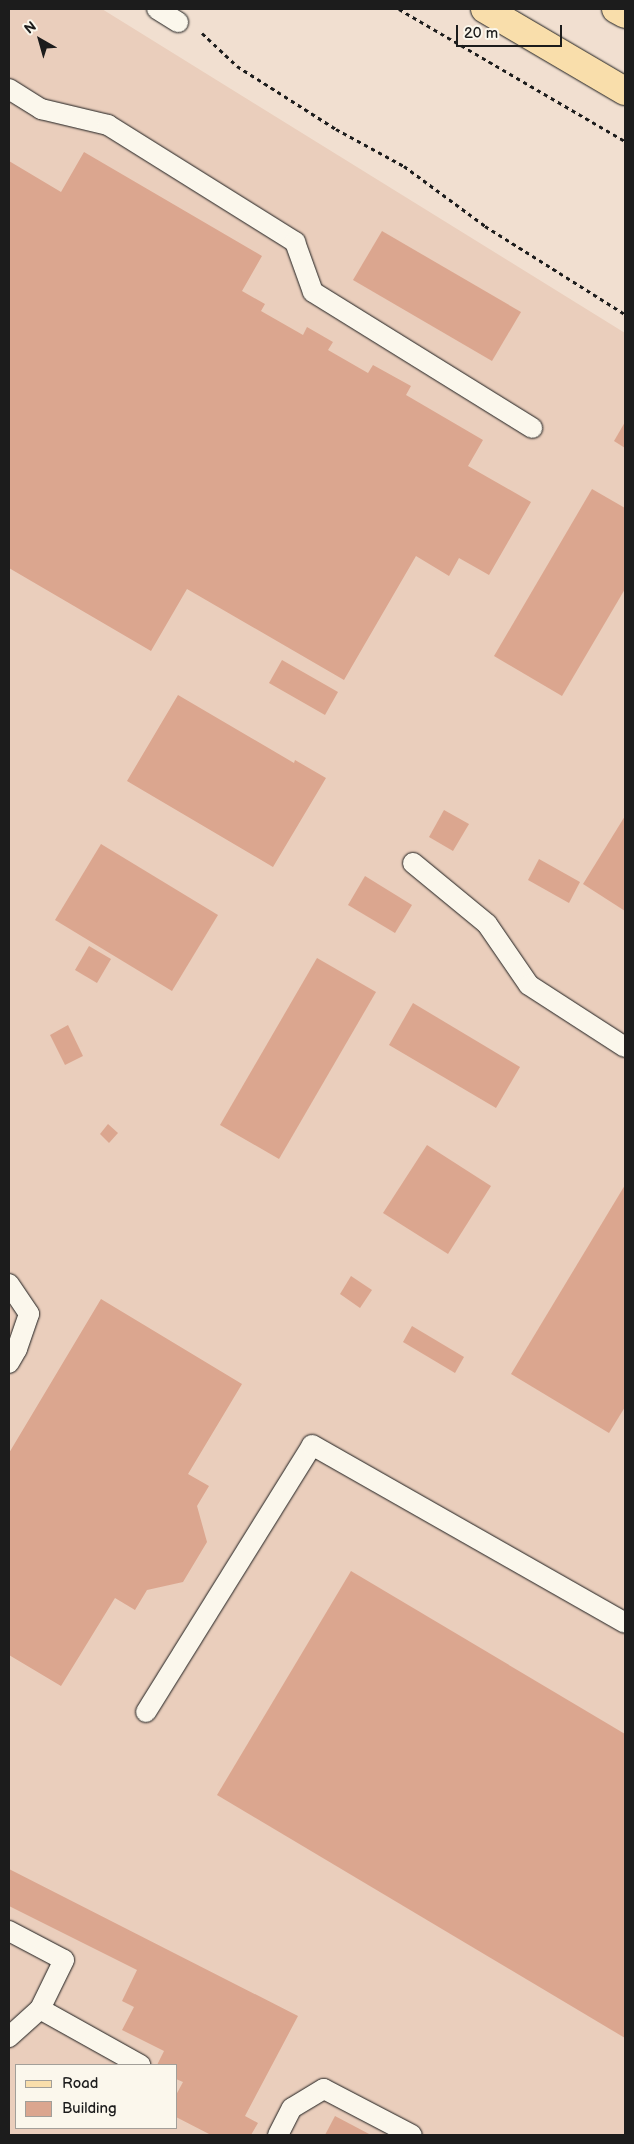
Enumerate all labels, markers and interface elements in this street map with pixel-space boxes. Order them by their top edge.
north arrow [15,15,65,65]
scale bar [459,15,565,47]
text: N [21,18,40,38]
text: 20 m [464,24,498,43]
legend [15,2064,178,2129]
text: Road [62,2074,98,2093]
text: Building [62,2099,117,2118]

